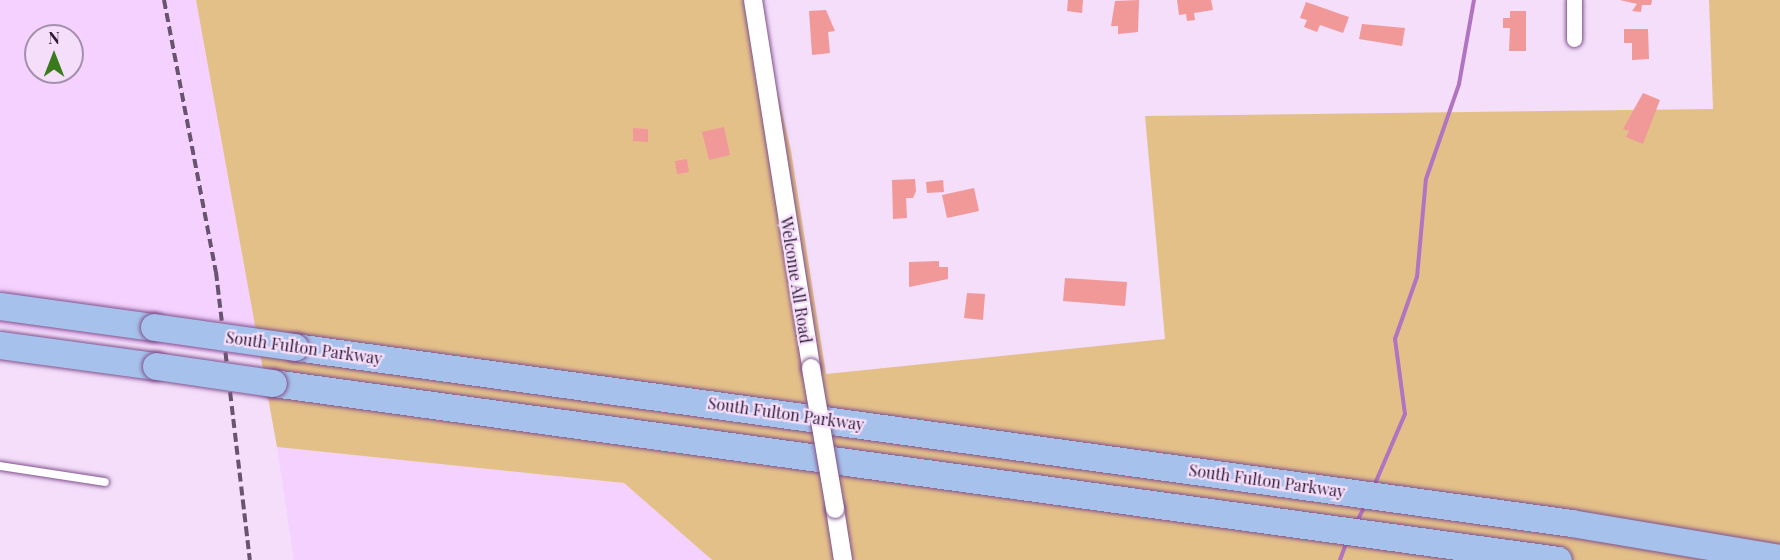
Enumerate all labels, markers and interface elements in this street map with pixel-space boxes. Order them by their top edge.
north arrow [24,24,84,84]
text: N [48,27,60,48]
street label: Welcome All Road [776,215,816,345]
street label: South Fulton Parkway [225,328,383,368]
street label: South Fulton Parkway [707,394,865,434]
street label: South Fulton Parkway [1188,461,1346,501]

